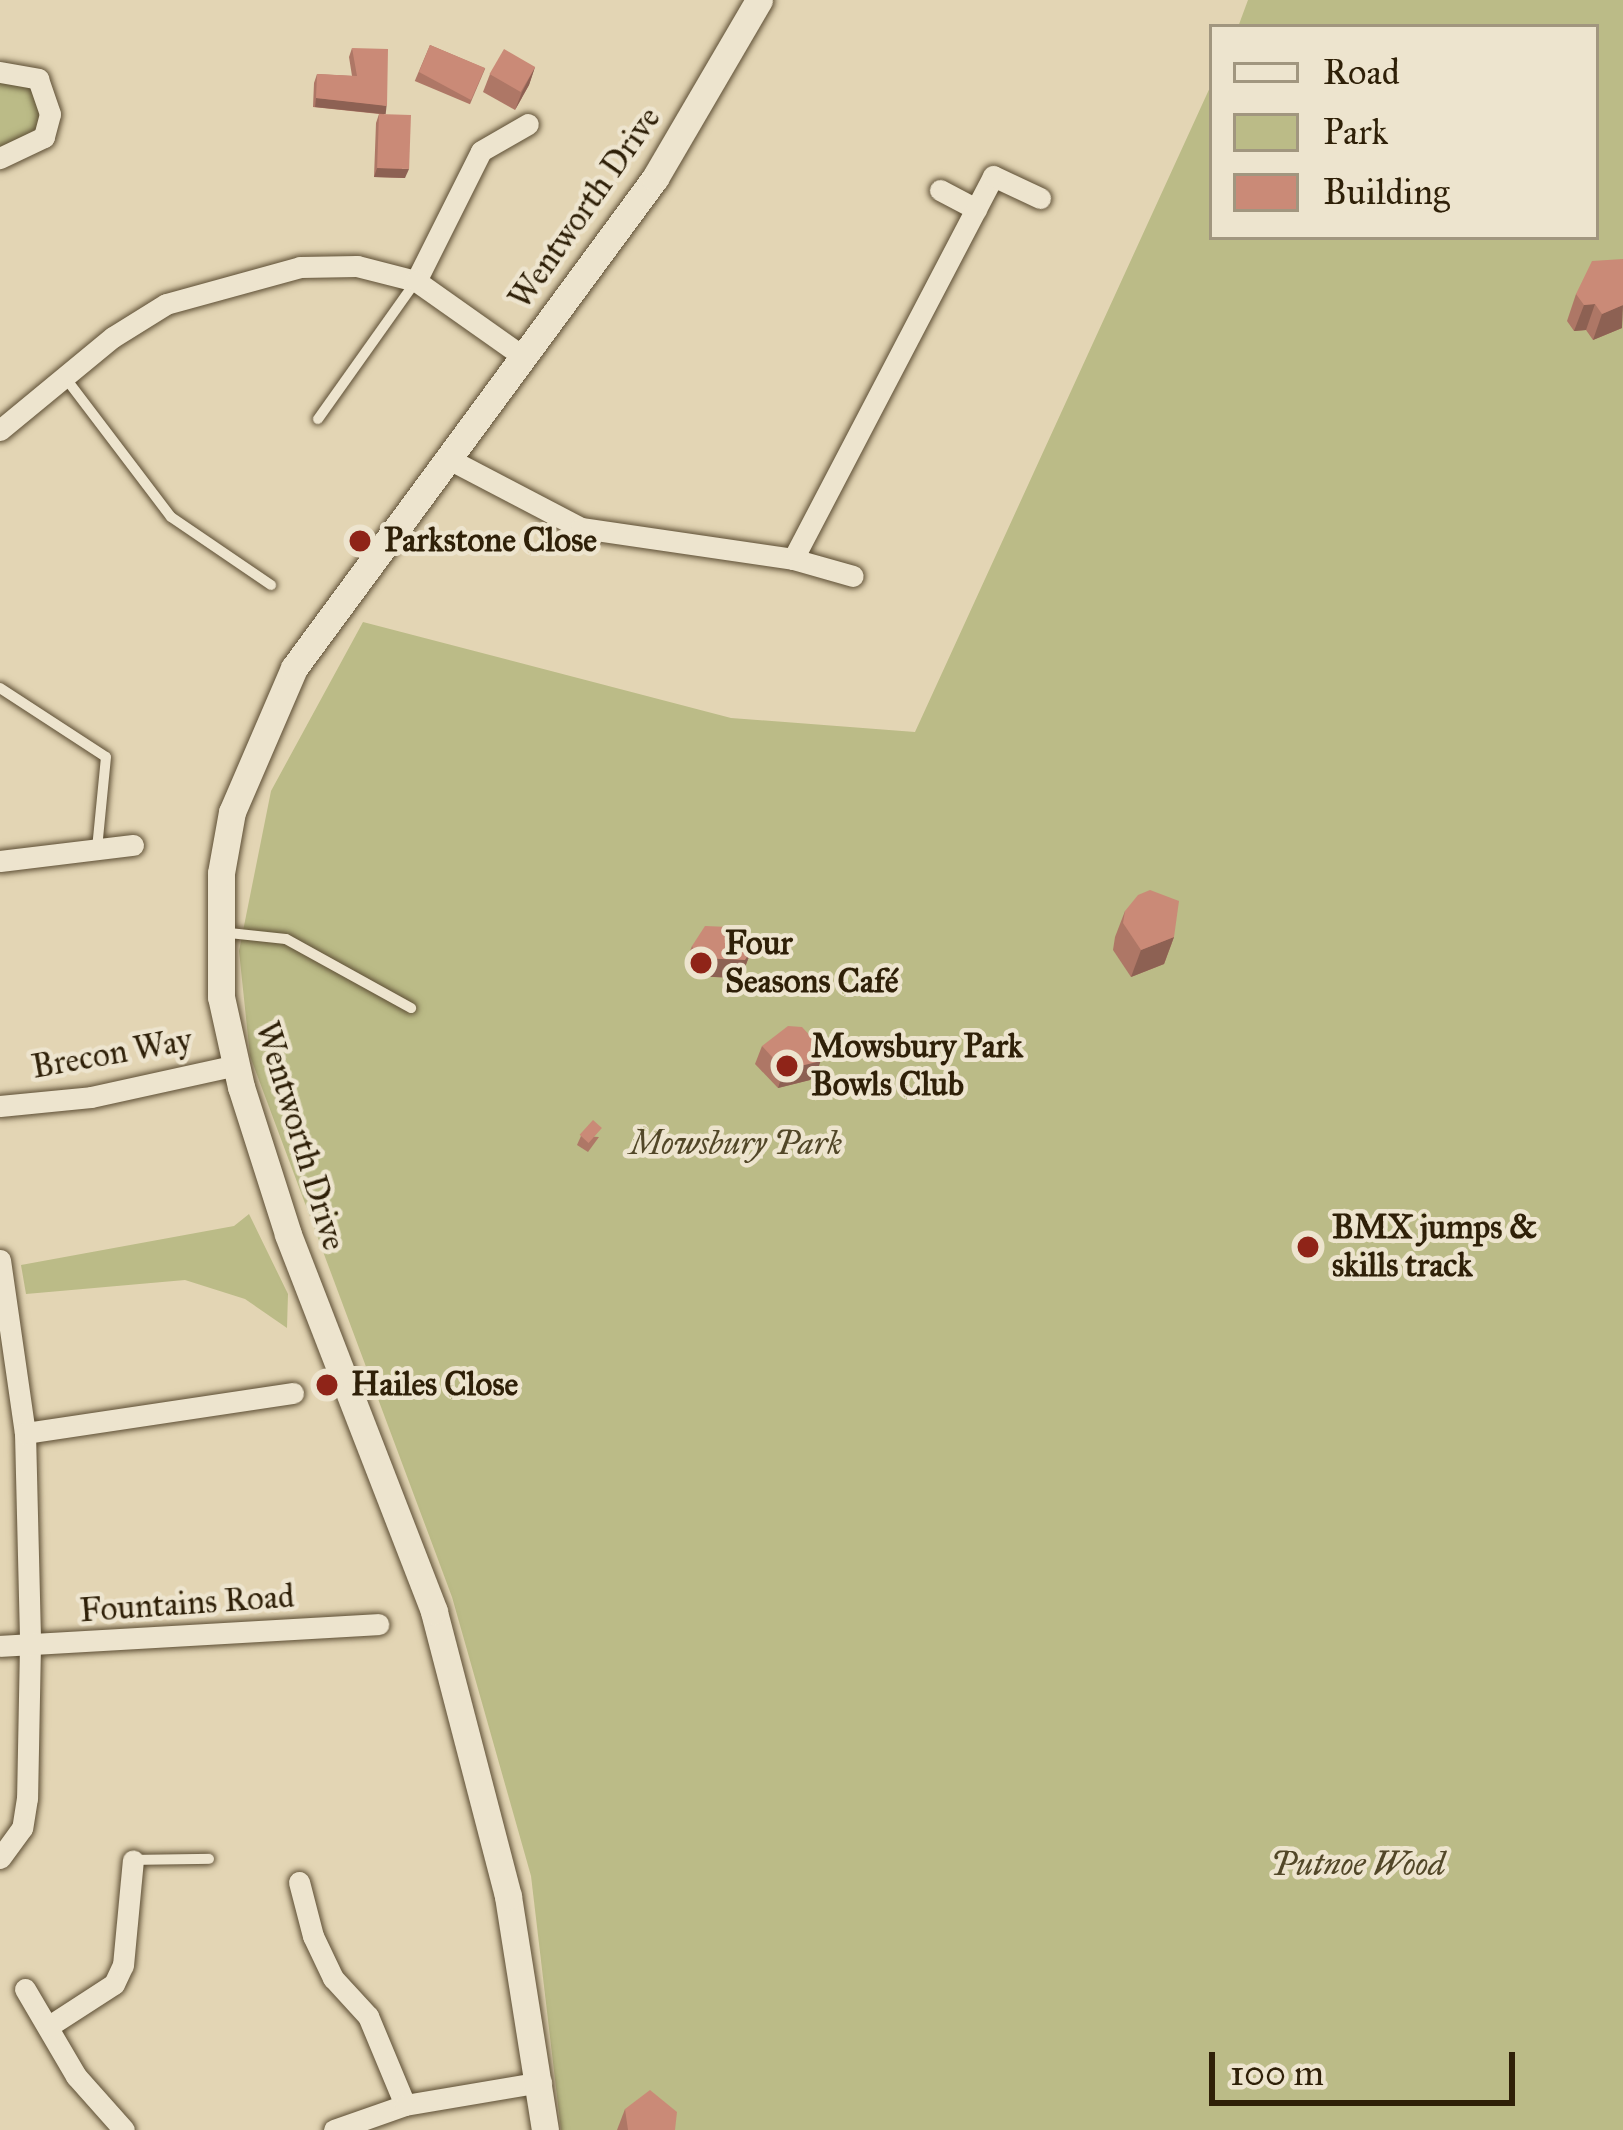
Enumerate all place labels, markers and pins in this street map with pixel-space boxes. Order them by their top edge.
place label: Parkstone Close [384,521,597,561]
marker: Parkstone Close [347,528,373,554]
place label: Four Seasons Café [725,924,899,1002]
marker: Four Seasons Café [688,950,714,976]
place label: Mowsbury Park Bowls Club [811,1027,1023,1105]
marker: Mowsbury Park Bowls Club [774,1053,800,1079]
place label: BMX jumps & skills track [1332,1208,1537,1286]
marker: BMX jumps & skills track [1295,1234,1321,1260]
place label: Hailes Close [351,1365,518,1405]
marker: Hailes Close [314,1372,340,1398]

